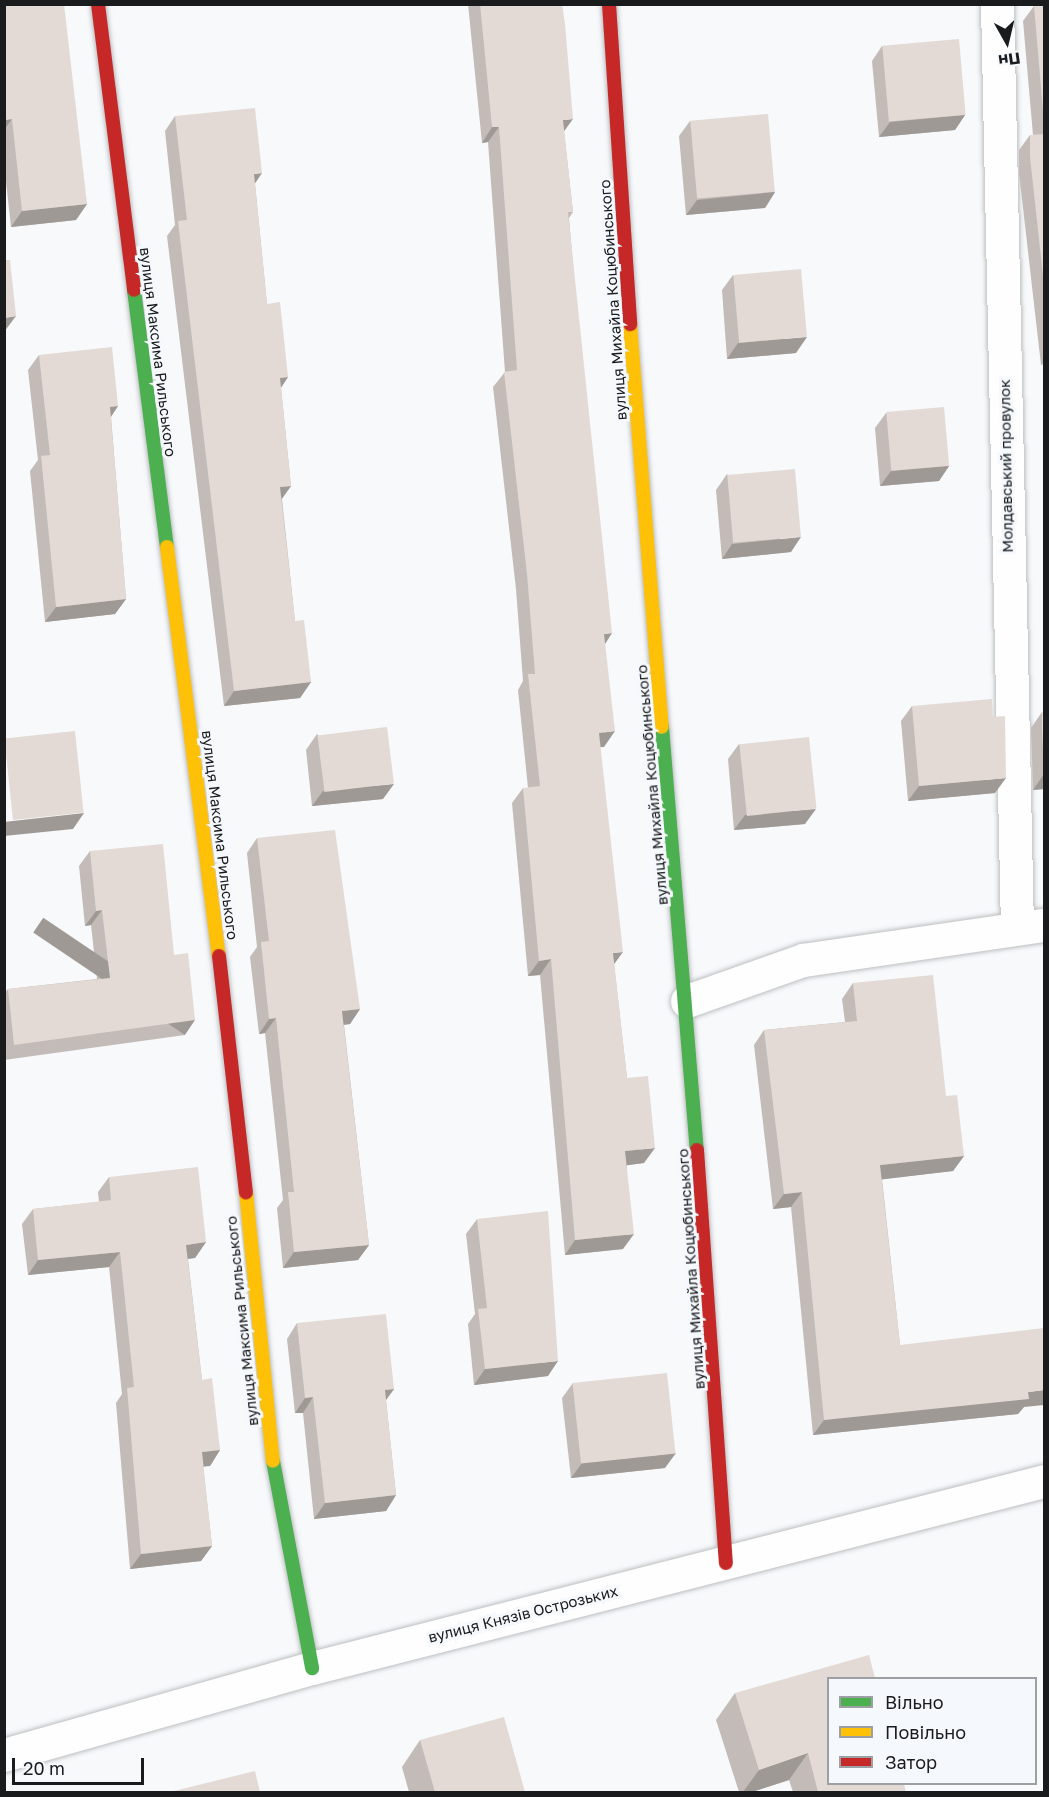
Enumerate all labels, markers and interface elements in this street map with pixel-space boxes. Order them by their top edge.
north arrow [977,12,1037,72]
text: Пн [997,48,1022,71]
street label: вулиця Михайла Коцюбинського [596,179,630,421]
street label: вулиця Максима Рильського [136,246,180,458]
street label: Молдавський провулок [995,379,1017,553]
street label: вулиця Михайла Коцюбинського [633,664,671,906]
street label: вулиця Максима Рильського [198,729,242,941]
street label: вулиця Михайла Коцюбинського [674,1148,708,1390]
street label: вулиця Максима Рильського [222,1215,262,1427]
street label: вулиця Князів Острозьких [426,1582,620,1646]
legend [827,1677,1037,1785]
text: Вільно [885,1691,944,1713]
text: Повільно [885,1721,966,1743]
scale bar [15,1746,147,1784]
text: Затор [885,1751,937,1773]
text: 20 m [23,1757,65,1779]

